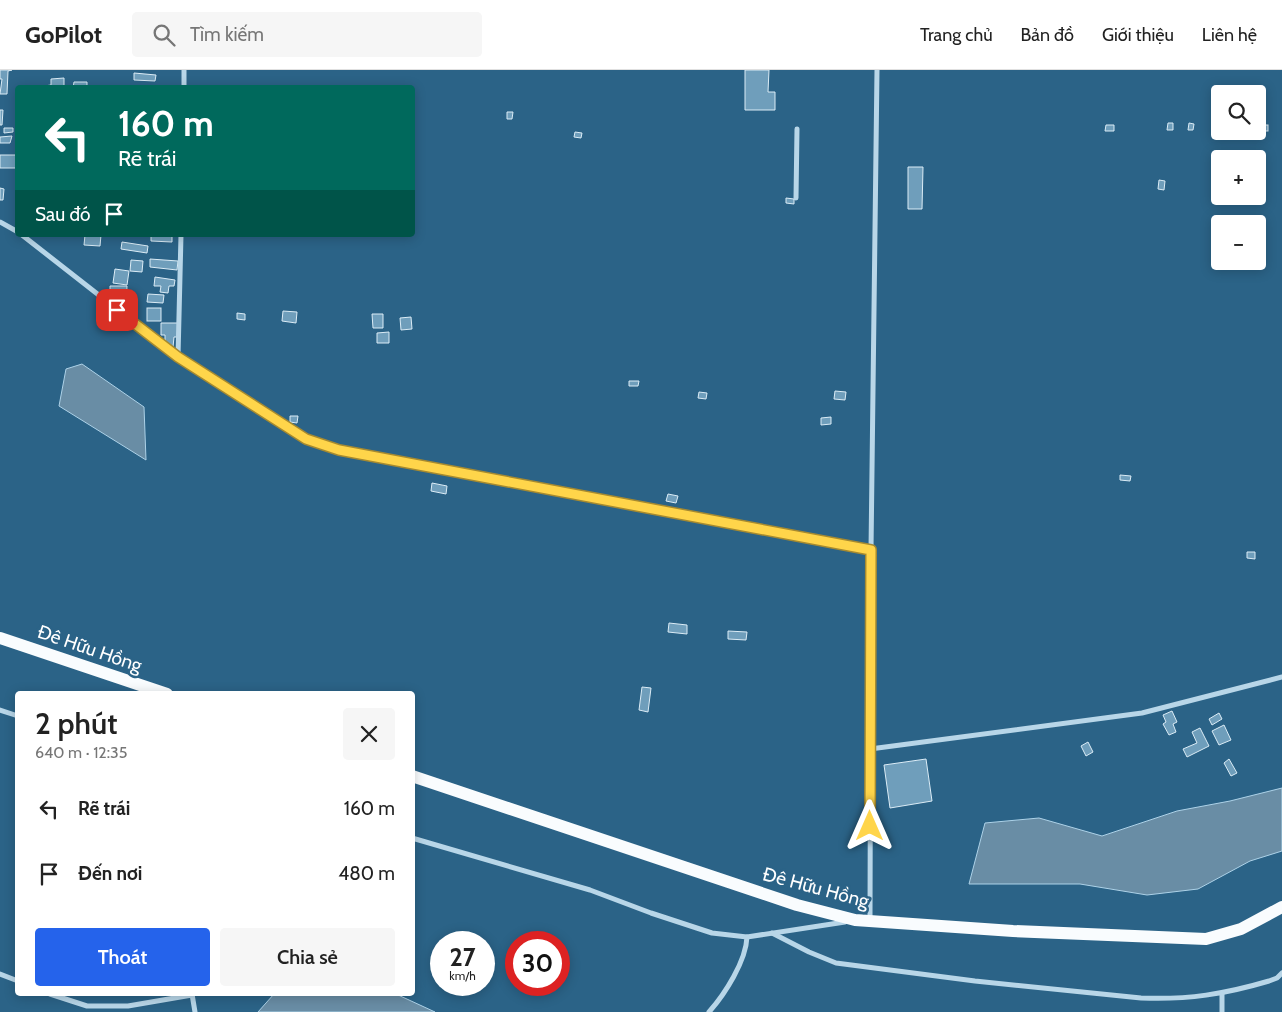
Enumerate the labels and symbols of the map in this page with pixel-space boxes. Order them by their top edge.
pin [96,289,138,331]
street label: Đê Hữu Hồng [35,620,146,677]
position arrow [843,799,895,851]
street label: Đê Hữu Hồng [760,862,872,913]
speed limit sign: 30 [505,931,570,996]

